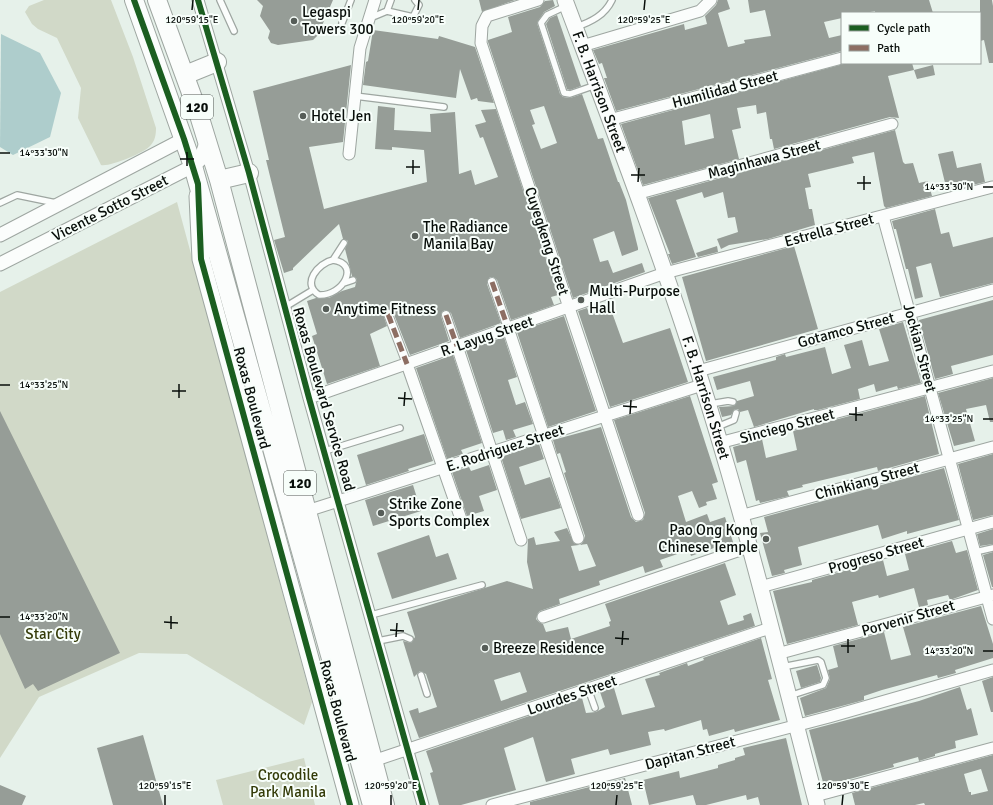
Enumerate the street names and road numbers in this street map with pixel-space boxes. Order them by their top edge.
street label: F. B. Harrison Street [568,29,630,155]
street label: Humilidad Street [670,66,780,112]
road number: 120 [181,95,213,119]
street label: Maginhawa Street [706,135,822,183]
street label: Vicente Sotto Street [49,171,171,245]
street label: Cuyegkeng Street [521,185,573,297]
street label: Estrella Street [782,209,876,251]
street label: Jockian Street [899,302,941,394]
street label: Roxas Boulevard Service Road [289,305,359,493]
street label: Gotamco Street [796,308,896,352]
street label: R. Layug Street [438,312,536,360]
street label: F. B. Harrison Street [678,334,734,461]
street label: Roxas Boulevard [230,345,274,451]
street label: Sinciego Street [738,405,836,447]
street label: E. Rodriguez Street [444,420,566,476]
street label: Chinkiang Street [813,458,921,504]
road number: 120 [284,471,316,495]
street label: Progreso Street [826,533,926,577]
street label: Porvenir Street [859,596,957,640]
street label: Roxas Boulevard [316,658,360,764]
street label: Lourdes Street [525,671,619,719]
street label: Dapitan Street [643,732,737,774]

